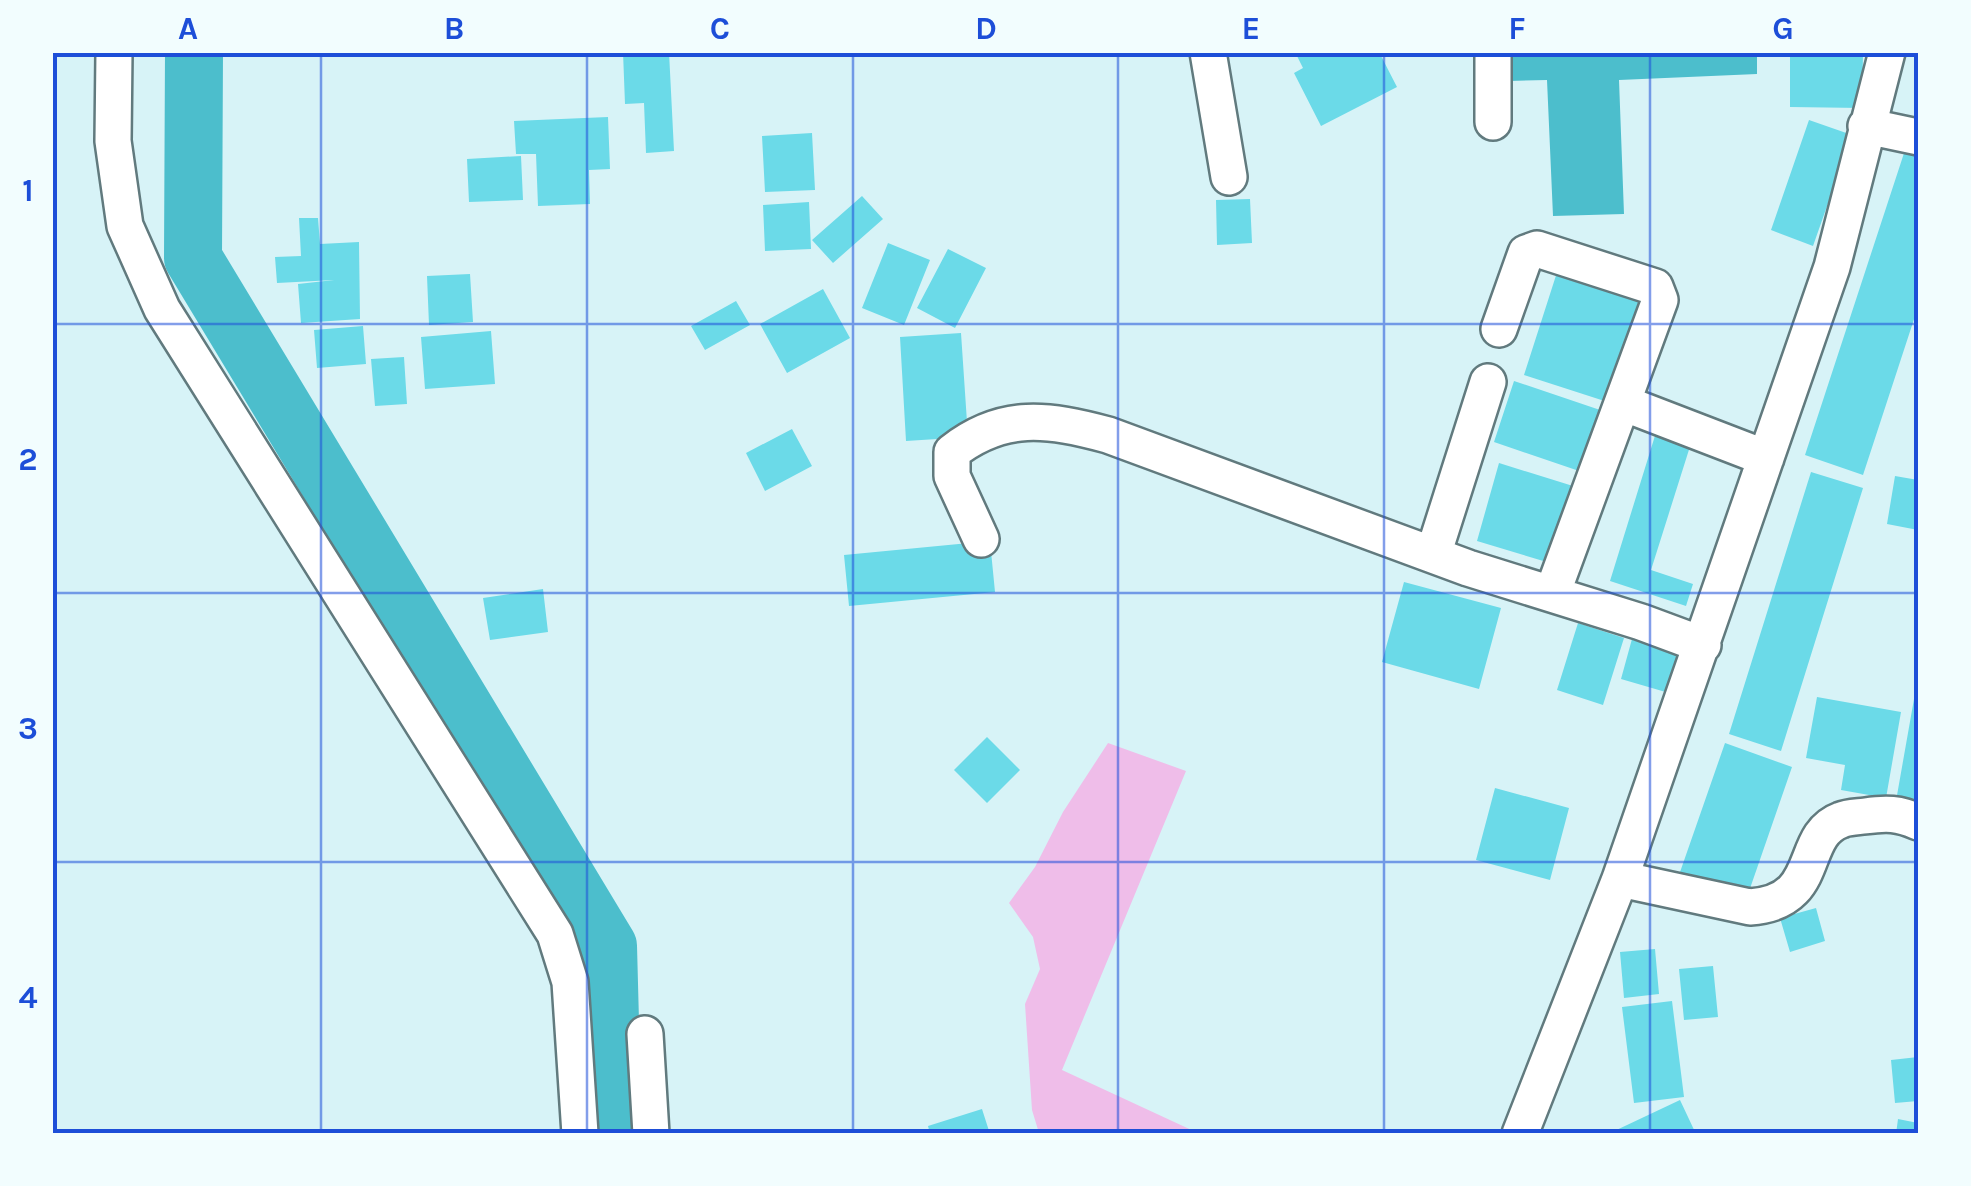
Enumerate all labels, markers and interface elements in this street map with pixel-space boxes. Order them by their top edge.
text: A [178,10,198,47]
text: B [444,10,464,47]
text: C [710,10,730,47]
text: D [975,10,997,47]
text: E [1242,10,1260,47]
text: F [1508,10,1526,47]
text: G [1772,10,1794,47]
text: 1 [22,172,34,209]
text: 2 [18,441,38,478]
text: 3 [18,710,38,747]
text: 4 [18,979,38,1016]

